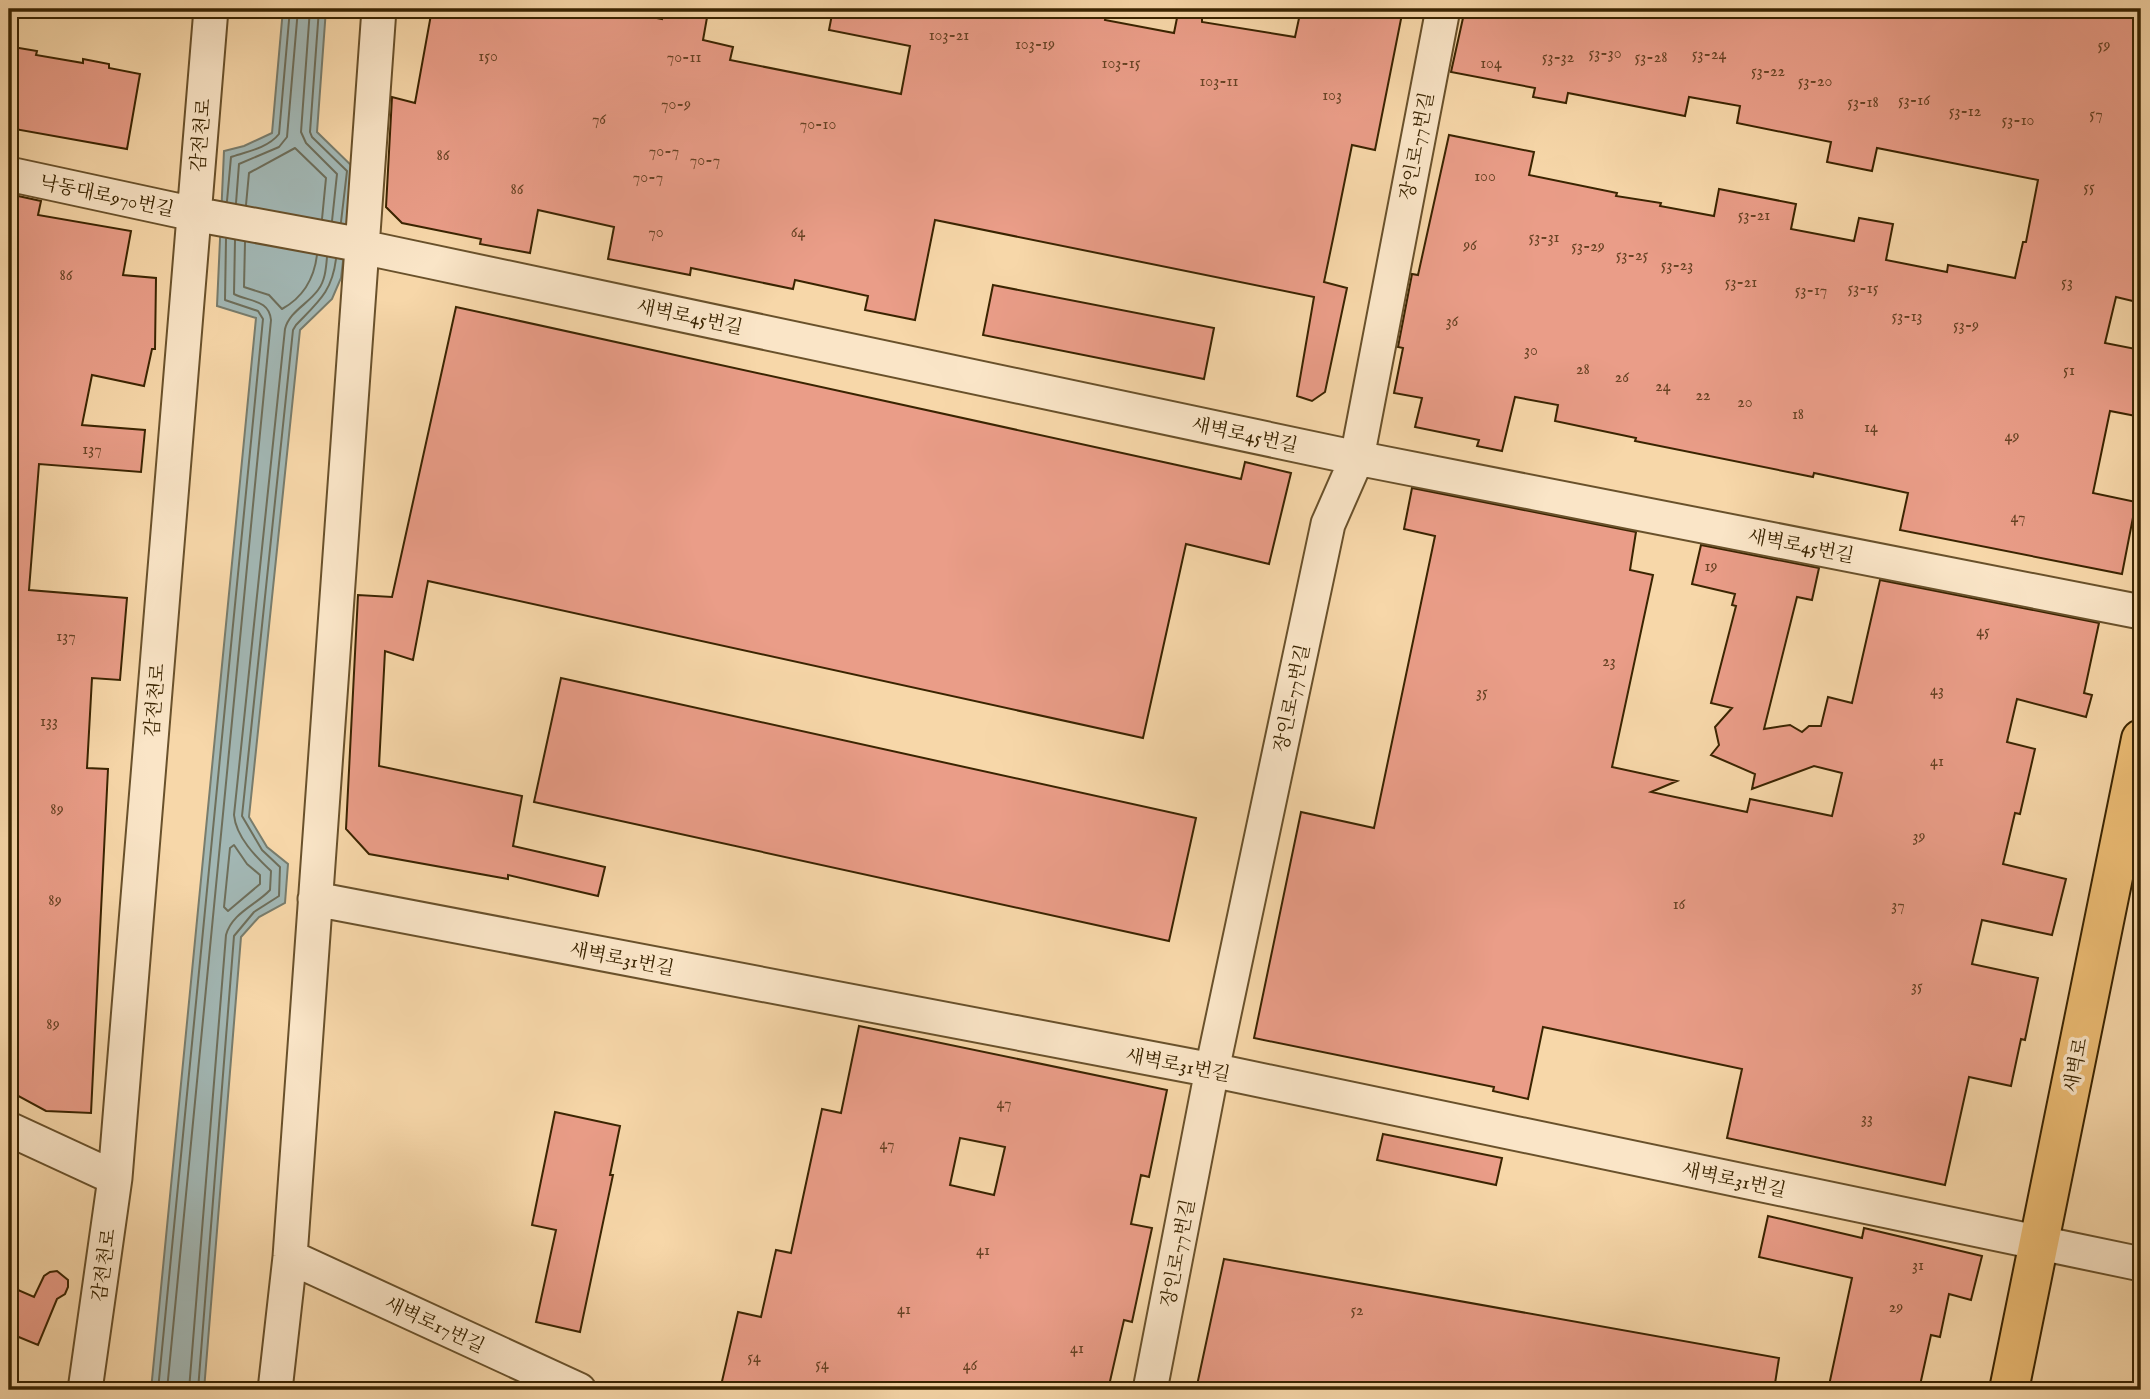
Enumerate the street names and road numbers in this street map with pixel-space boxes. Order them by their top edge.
street label: 장인로77번길 [1396,90,1440,202]
street label: 감전천로 [187,98,217,173]
street label: 낙동대로970번길 [37,171,176,223]
street label: 새벽로45번길 [634,295,745,341]
street label: 새벽로45번길 [1189,413,1300,459]
street label: 새벽로45번길 [1745,525,1856,569]
street label: 장인로77번길 [1270,642,1316,754]
street label: 감전천로 [141,663,171,738]
street label: 새벽로31번길 [567,938,676,982]
street label: 새벽로 [2060,1036,2094,1095]
street label: 새벽로31번길 [1123,1044,1232,1088]
street label: 새벽로31번길 [1679,1158,1788,1204]
street label: 장인로77번길 [1157,1197,1201,1309]
street label: 감전천로 [88,1227,122,1303]
street label: 새벽로17번길 [380,1292,488,1359]

